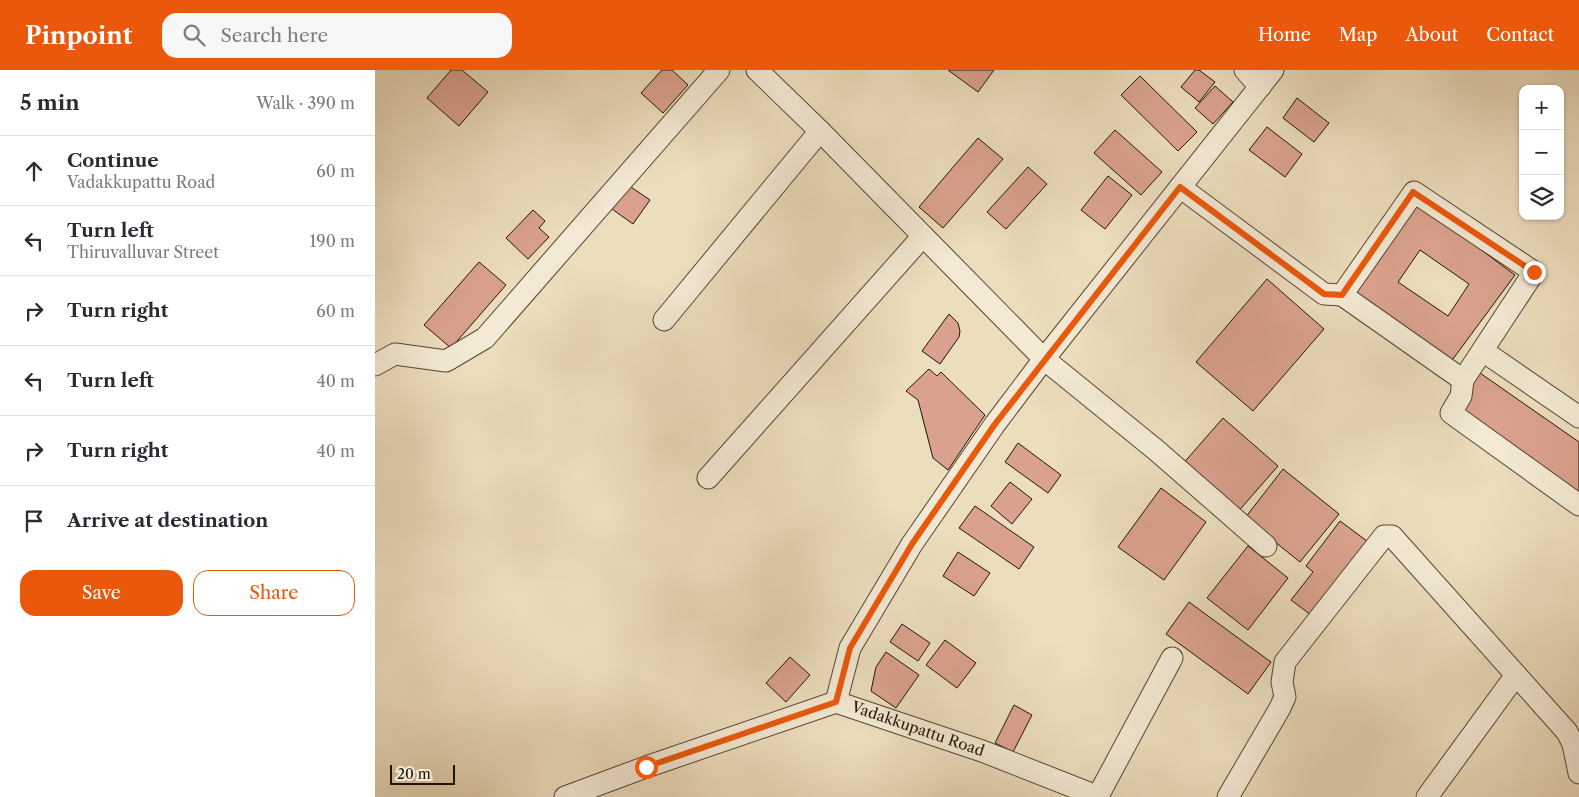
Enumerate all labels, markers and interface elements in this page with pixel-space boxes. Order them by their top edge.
search box [162,13,512,58]
text: Pinpoint [25,21,132,50]
icon: search [180,21,208,49]
text: Search here [220,24,328,47]
text: Home [1258,24,1311,46]
text: Map [1339,24,1377,46]
text: About [1405,24,1458,46]
text: Contact [1486,24,1554,46]
map controls [1519,85,1564,220]
button: + [1519,85,1564,130]
text: 5 min [20,90,80,115]
text: Walk · 390 m [256,93,355,113]
button: − [1519,130,1564,175]
text: Continue [67,149,159,172]
icon: ahead [20,157,48,185]
text: 60 m [316,161,355,181]
text: Vadakkupattu Road [67,172,215,192]
button: layers [1519,175,1564,220]
text: Turn left [67,219,154,242]
icon: left [20,227,48,255]
text: 190 m [310,231,355,251]
text: Thiruvalluvar Street [67,242,219,262]
route end [1523,261,1546,284]
icon: right [20,297,48,325]
text: Turn right [67,299,168,322]
text: 60 m [316,301,355,321]
icon: left [20,367,48,395]
text: Turn left [67,369,154,392]
text: 40 m [316,371,355,391]
icon: right [20,437,48,465]
text: Turn right [67,439,168,462]
text: 40 m [316,441,355,461]
icon: arrive [20,507,48,535]
text: Arrive at destination [67,509,268,532]
button: Save [20,570,183,616]
button: Share [193,570,355,616]
street label: Vadakkupattu Road [848,697,987,760]
route start [635,756,658,779]
scale bar [390,762,455,785]
text: 20 m [397,765,431,783]

